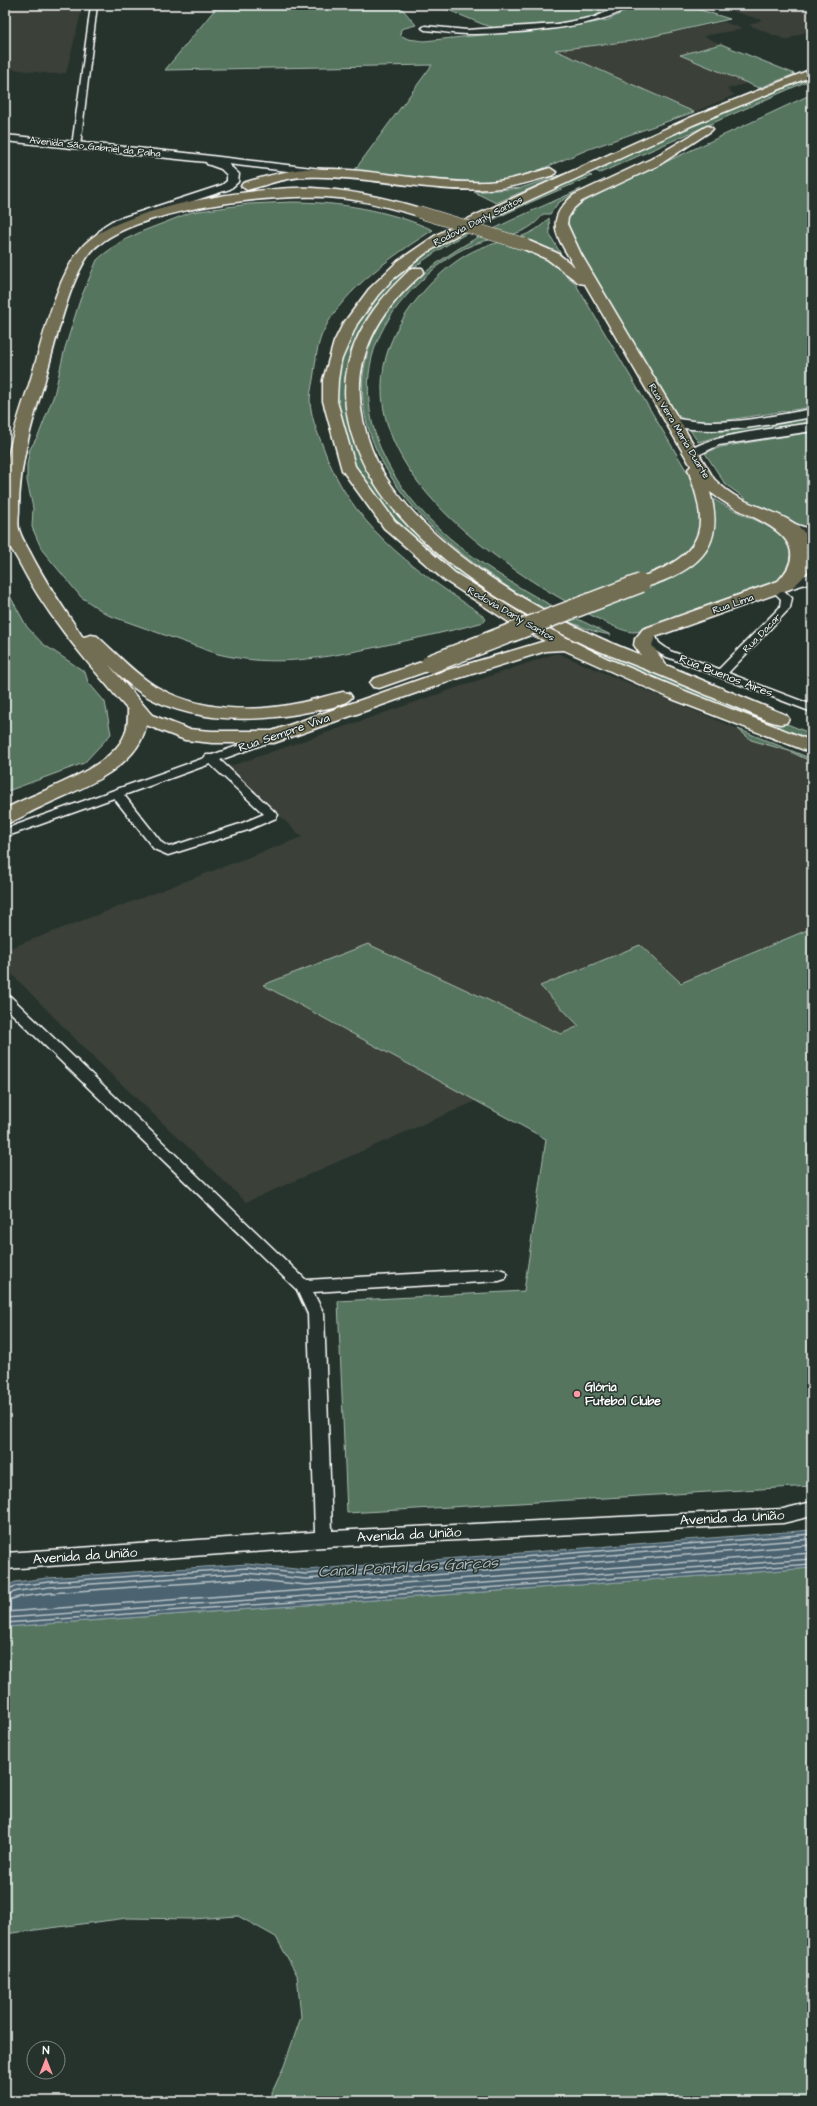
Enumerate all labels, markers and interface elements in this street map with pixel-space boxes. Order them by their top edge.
street label: Avenida São Gabriel da Palha [29,133,161,161]
street label: Rodovia Darly Santos [431,192,526,251]
street label: Rua Vera Maria Duarte [645,381,713,482]
street label: Rodovia Darly Santos [464,583,557,646]
street label: Rua Lima [711,590,755,618]
street label: Rua Dacar [740,610,785,656]
street label: Rua Buenos Aires [677,650,775,702]
street label: Rua Sempre Viva [236,709,332,757]
place label: Glória Futebol Clube [585,1379,661,1410]
marker: Glória Futebol Clube [572,1389,582,1399]
street label: Avenida da União [679,1505,785,1531]
street label: Avenida da União [356,1522,462,1548]
street label: Avenida da União [32,1542,138,1570]
water label: Canal Pontal das Garças [317,1551,500,1583]
north arrow [26,2040,66,2080]
text: N [43,2043,50,2058]

